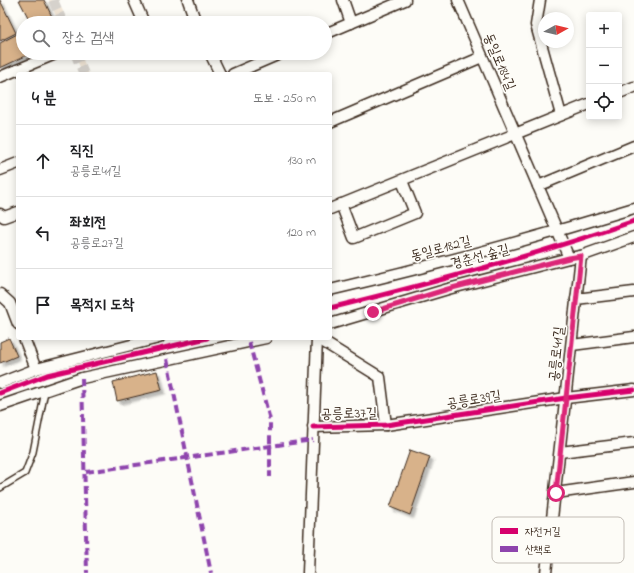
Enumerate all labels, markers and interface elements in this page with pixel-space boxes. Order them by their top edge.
north arrow [538,12,574,48]
map controls [586,12,622,120]
button: + [586,12,622,48]
search box [16,16,332,60]
icon: search [30,27,52,49]
text: 장소 검색 [62,27,114,49]
street label: 동일로184길 [478,30,521,95]
button: − [586,48,622,84]
button: locate [586,84,622,120]
text: 4 분 [32,86,57,111]
text: 도보 · 250 m [253,89,316,108]
text: 직진 [70,140,94,162]
icon: ahead [32,150,54,172]
text: 130 m [288,151,316,170]
text: 공릉로41길 [70,162,121,181]
text: 좌회전 [70,212,106,234]
icon: left [32,222,54,244]
text: 120 m [286,223,316,242]
street label: 동일로182길 [408,231,474,267]
text: 공릉로27길 [70,234,124,253]
street label: 경춘선 숲길 [448,239,512,275]
icon: arrive [32,294,54,316]
text: 목적지 도착 [70,294,134,316]
route end [364,303,382,321]
street label: 공릉로41길 [544,325,570,383]
street label: 공릉로39길 [445,385,504,415]
street label: 공릉로37길 [321,403,378,425]
route start [547,484,565,502]
legend [492,517,624,563]
text: 자전거길 [525,524,561,540]
text: 산책로 [525,542,552,558]

